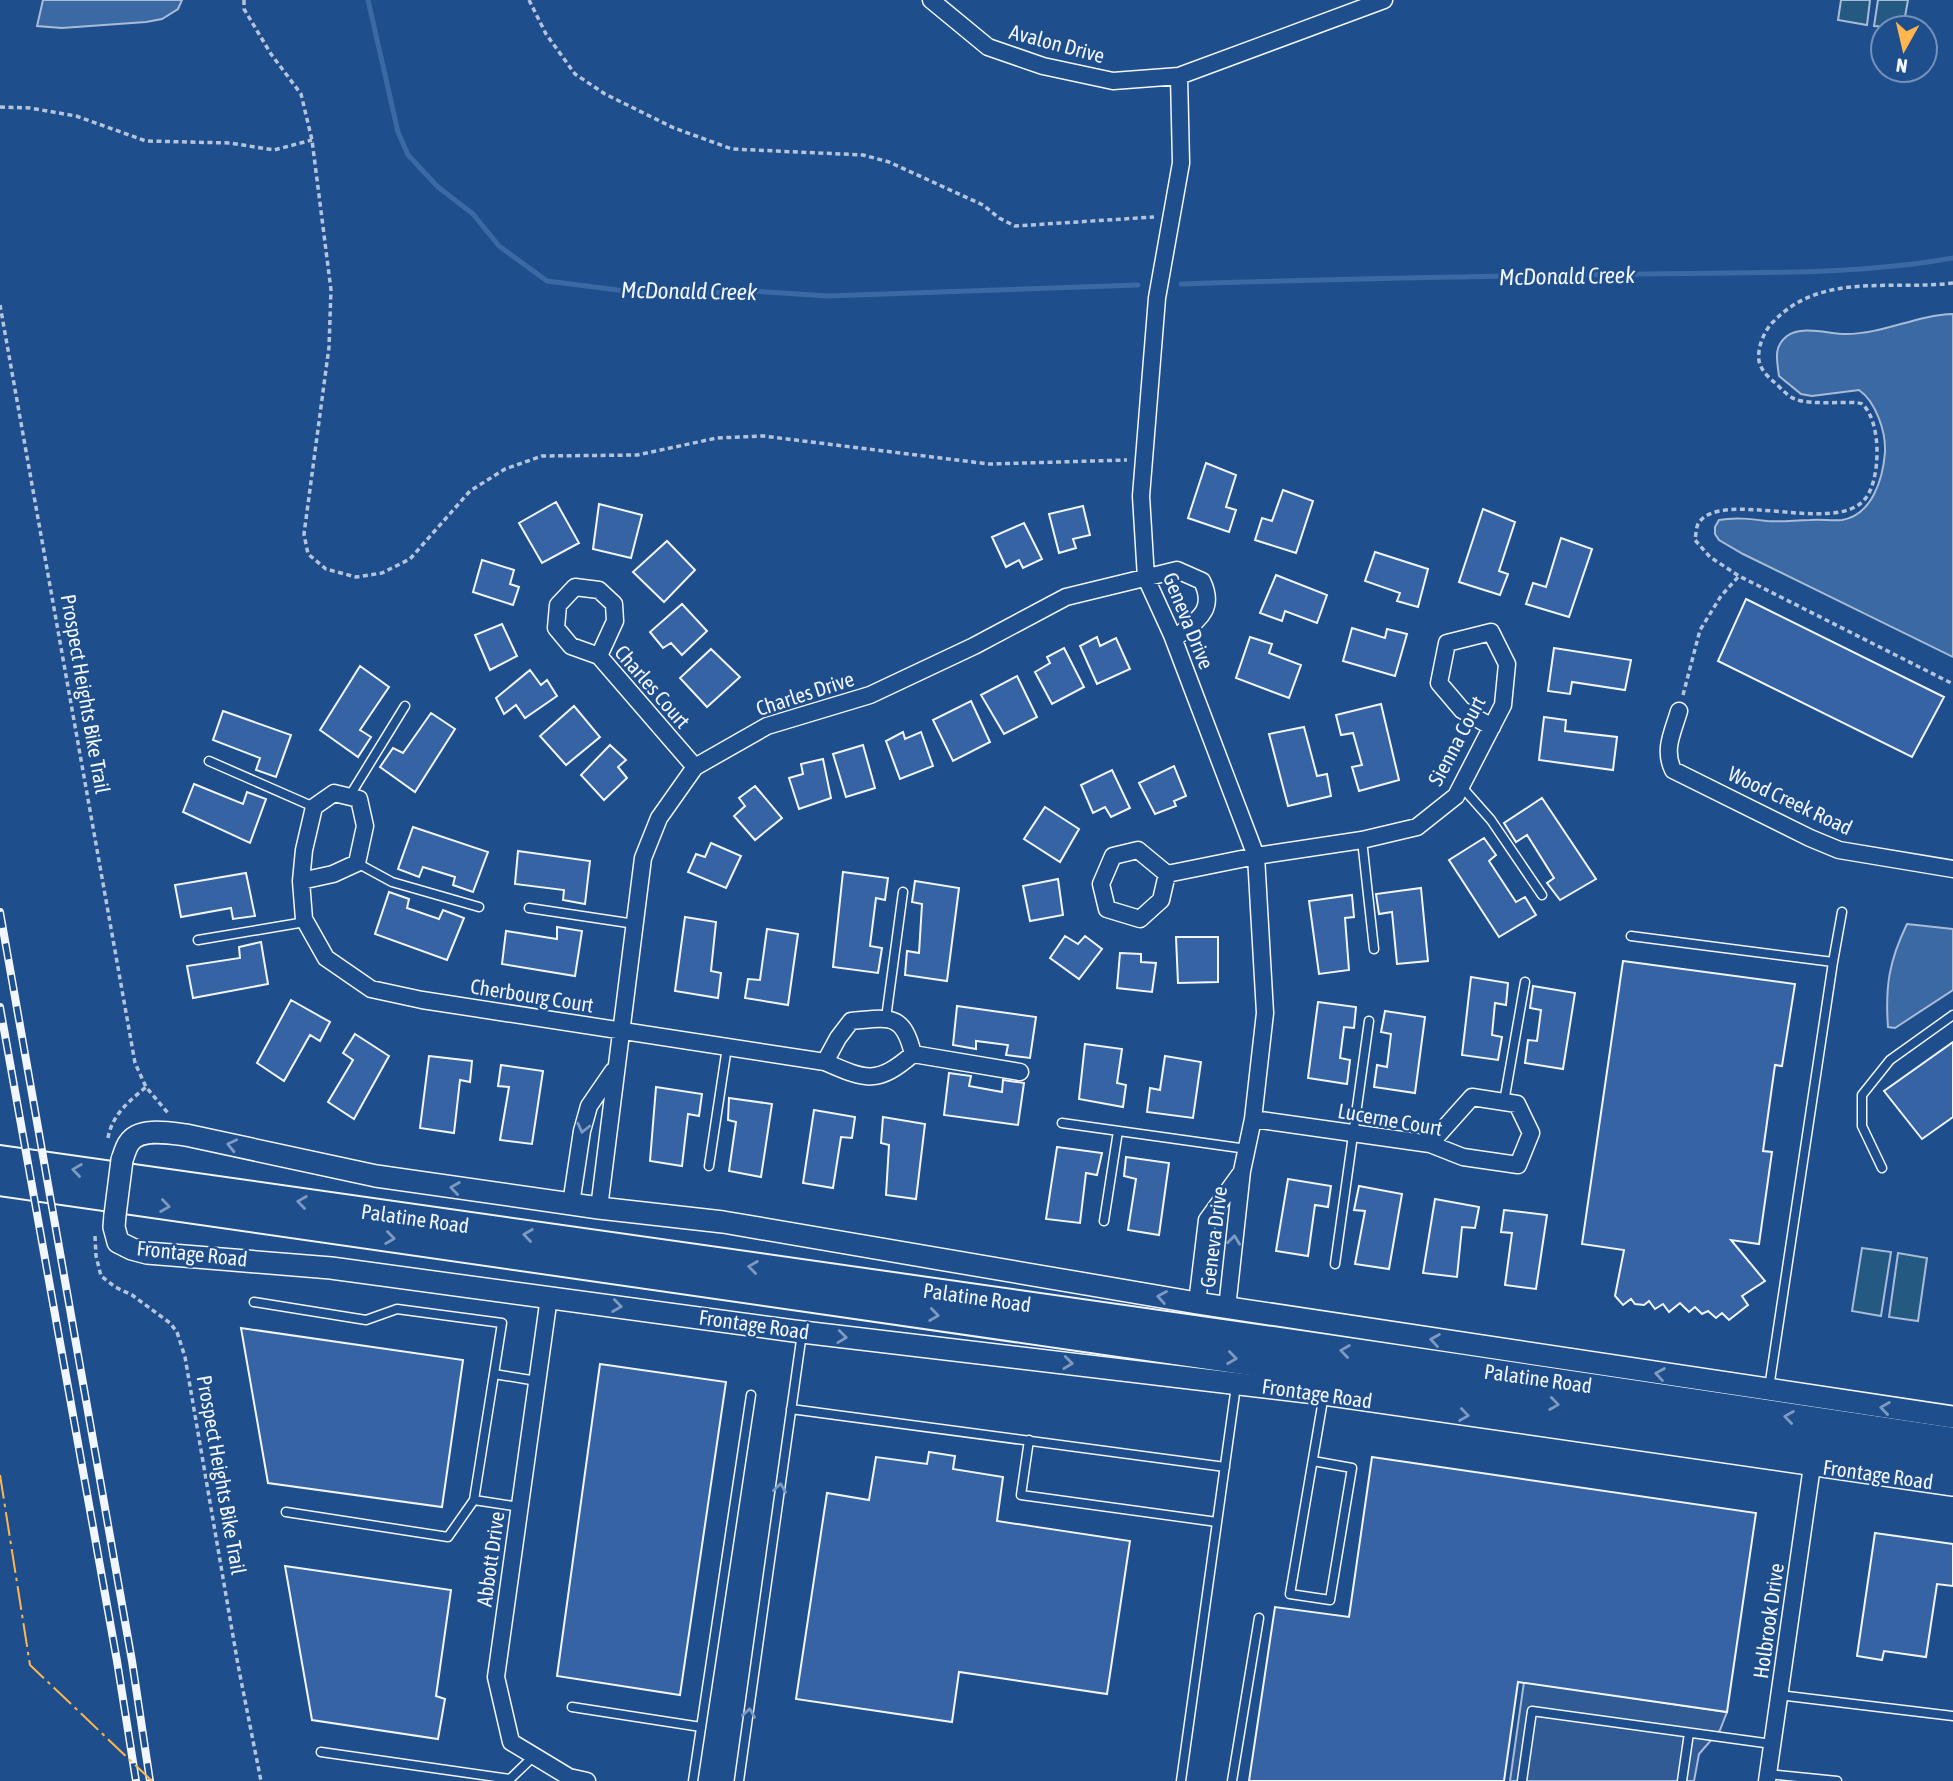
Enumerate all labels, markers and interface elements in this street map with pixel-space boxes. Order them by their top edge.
north arrow [1869,14,1939,84]
street label: Avalon Drive [1007,19,1107,67]
text: N [1895,54,1909,78]
water label: McDonald Creek [1499,262,1636,290]
water label: McDonald Creek [621,277,758,305]
street label: Geneva Drive [1159,569,1219,672]
street label: Prospect Heights Bike Trail [57,592,115,796]
street label: Charles Court [610,640,695,733]
street label: Charles Drive [753,666,857,720]
street label: Sienna Court [1423,692,1490,789]
street label: Wood Creek Road [1725,761,1856,839]
street label: Cherbourg Court [469,973,595,1017]
street label: Lucerne Court [1336,1098,1444,1140]
one-way arrow [577,1122,591,1134]
one-way arrow [226,1139,238,1154]
one-way arrow [71,1163,83,1178]
one-way arrow [450,1180,461,1195]
street label: Geneva Drive [1195,1185,1231,1289]
one-way arrow [296,1195,308,1210]
one-way arrow [159,1198,170,1213]
street label: Palatine Road [360,1199,471,1237]
one-way arrow [522,1227,533,1242]
one-way arrow [384,1231,396,1246]
one-way arrow [1227,1234,1242,1246]
street label: Frontage Road [136,1235,249,1271]
one-way arrow [747,1259,759,1274]
street label: Palatine Road [922,1278,1033,1316]
one-way arrow [1156,1290,1168,1305]
one-way arrow [611,1299,622,1314]
street label: Frontage Road [697,1304,811,1344]
one-way arrow [928,1308,940,1323]
one-way arrow [836,1329,848,1344]
one-way arrow [1430,1333,1441,1348]
one-way arrow [1340,1344,1351,1359]
one-way arrow [1226,1350,1238,1365]
one-way arrow [1062,1355,1074,1370]
street label: Palatine Road [1483,1359,1594,1397]
one-way arrow [1654,1367,1666,1382]
street label: Prospect Heights Bike Trail [193,1373,251,1577]
street label: Frontage Road [1260,1373,1374,1413]
one-way arrow [1549,1397,1560,1412]
one-way arrow [1880,1400,1891,1415]
one-way arrow [1458,1407,1469,1422]
one-way arrow [1783,1410,1794,1425]
street label: Frontage Road [1821,1454,1935,1494]
one-way arrow [772,1482,787,1494]
street label: Abbott Drive [471,1510,509,1608]
street label: Holbrook Drive [1748,1562,1788,1680]
one-way arrow [741,1708,756,1719]

